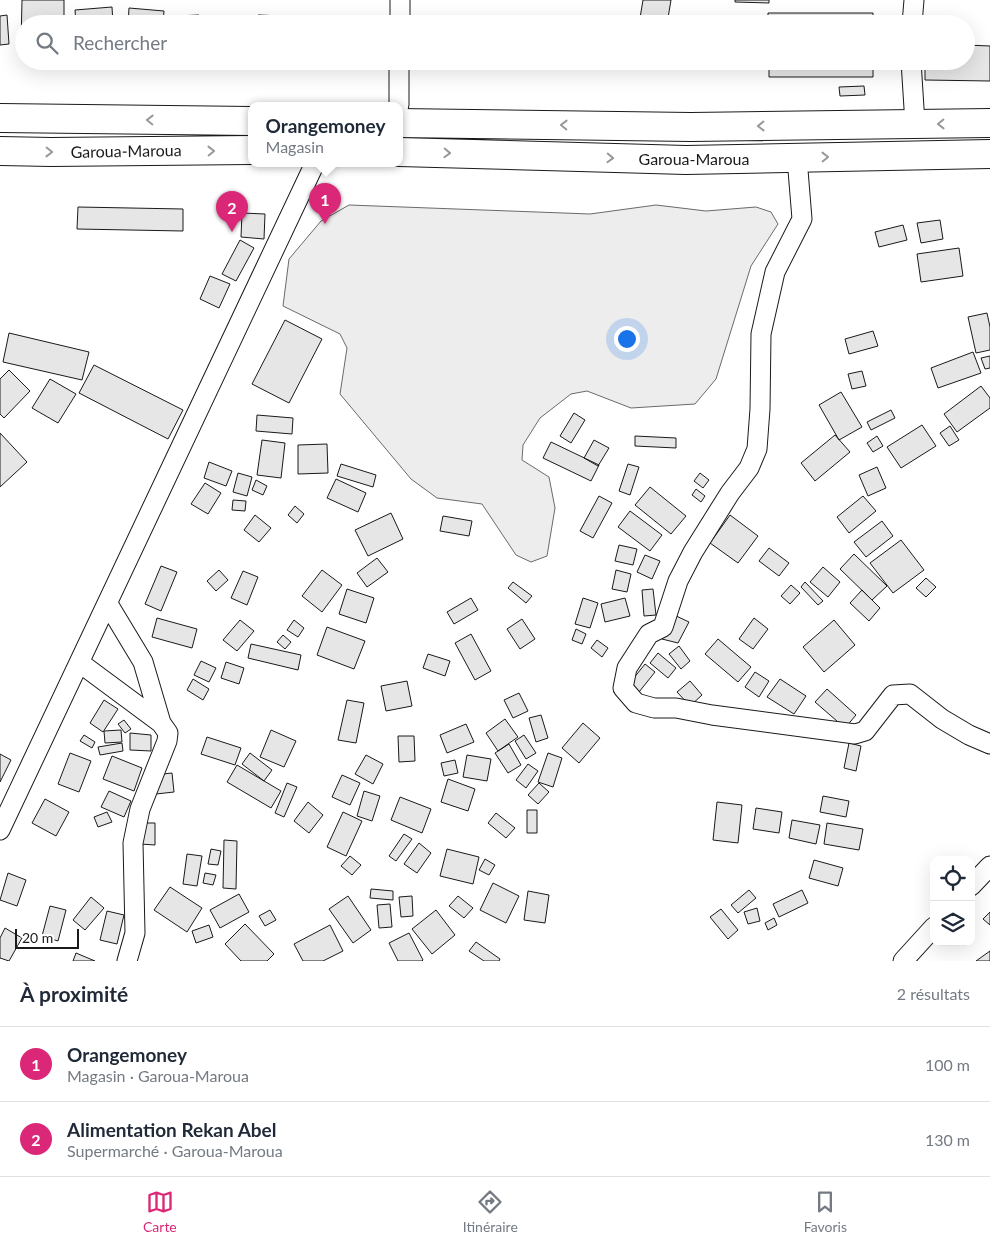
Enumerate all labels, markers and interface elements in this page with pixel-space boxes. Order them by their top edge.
search box [15,15,975,70]
icon: search [33,29,61,57]
text: Rechercher [73,31,167,54]
popup [248,102,403,167]
text: Orangemoney [266,114,385,137]
one-way arrow [146,115,154,125]
one-way arrow [937,119,945,129]
one-way arrow [560,120,568,130]
one-way arrow [757,121,765,131]
text: Magasin [266,137,324,156]
street label: Garoua-Maroua [70,140,182,161]
one-way arrow [207,145,215,156]
one-way arrow [45,147,53,157]
one-way arrow [444,148,452,158]
street label: Garoua-Maroua [639,149,749,168]
one-way arrow [821,152,829,163]
one-way arrow [606,153,614,163]
pin: 1 [309,183,341,224]
pin: 2 [216,191,248,232]
your location [614,326,640,352]
map controls [930,856,975,946]
button: locate [930,856,975,901]
button: layers [930,901,975,946]
scale bar [15,926,79,949]
text: 20 m [22,929,53,946]
text: À proximité [20,981,128,1006]
text: 2 résultats [897,984,970,1003]
text: Orangemoney [67,1043,187,1066]
text: 1 [31,1055,41,1074]
text: 100 m [925,1055,970,1074]
text: Magasin · Garoua-Maroua [67,1066,249,1085]
text: Alimentation Rekan Abel [67,1118,276,1141]
text: 2 [31,1130,41,1149]
text: 130 m [925,1130,970,1149]
text: Supermarché · Garoua-Maroua [67,1141,283,1160]
tab: Carte [143,1188,177,1235]
tab: Itinéraire [463,1188,518,1235]
tab: Favoris [804,1188,847,1235]

